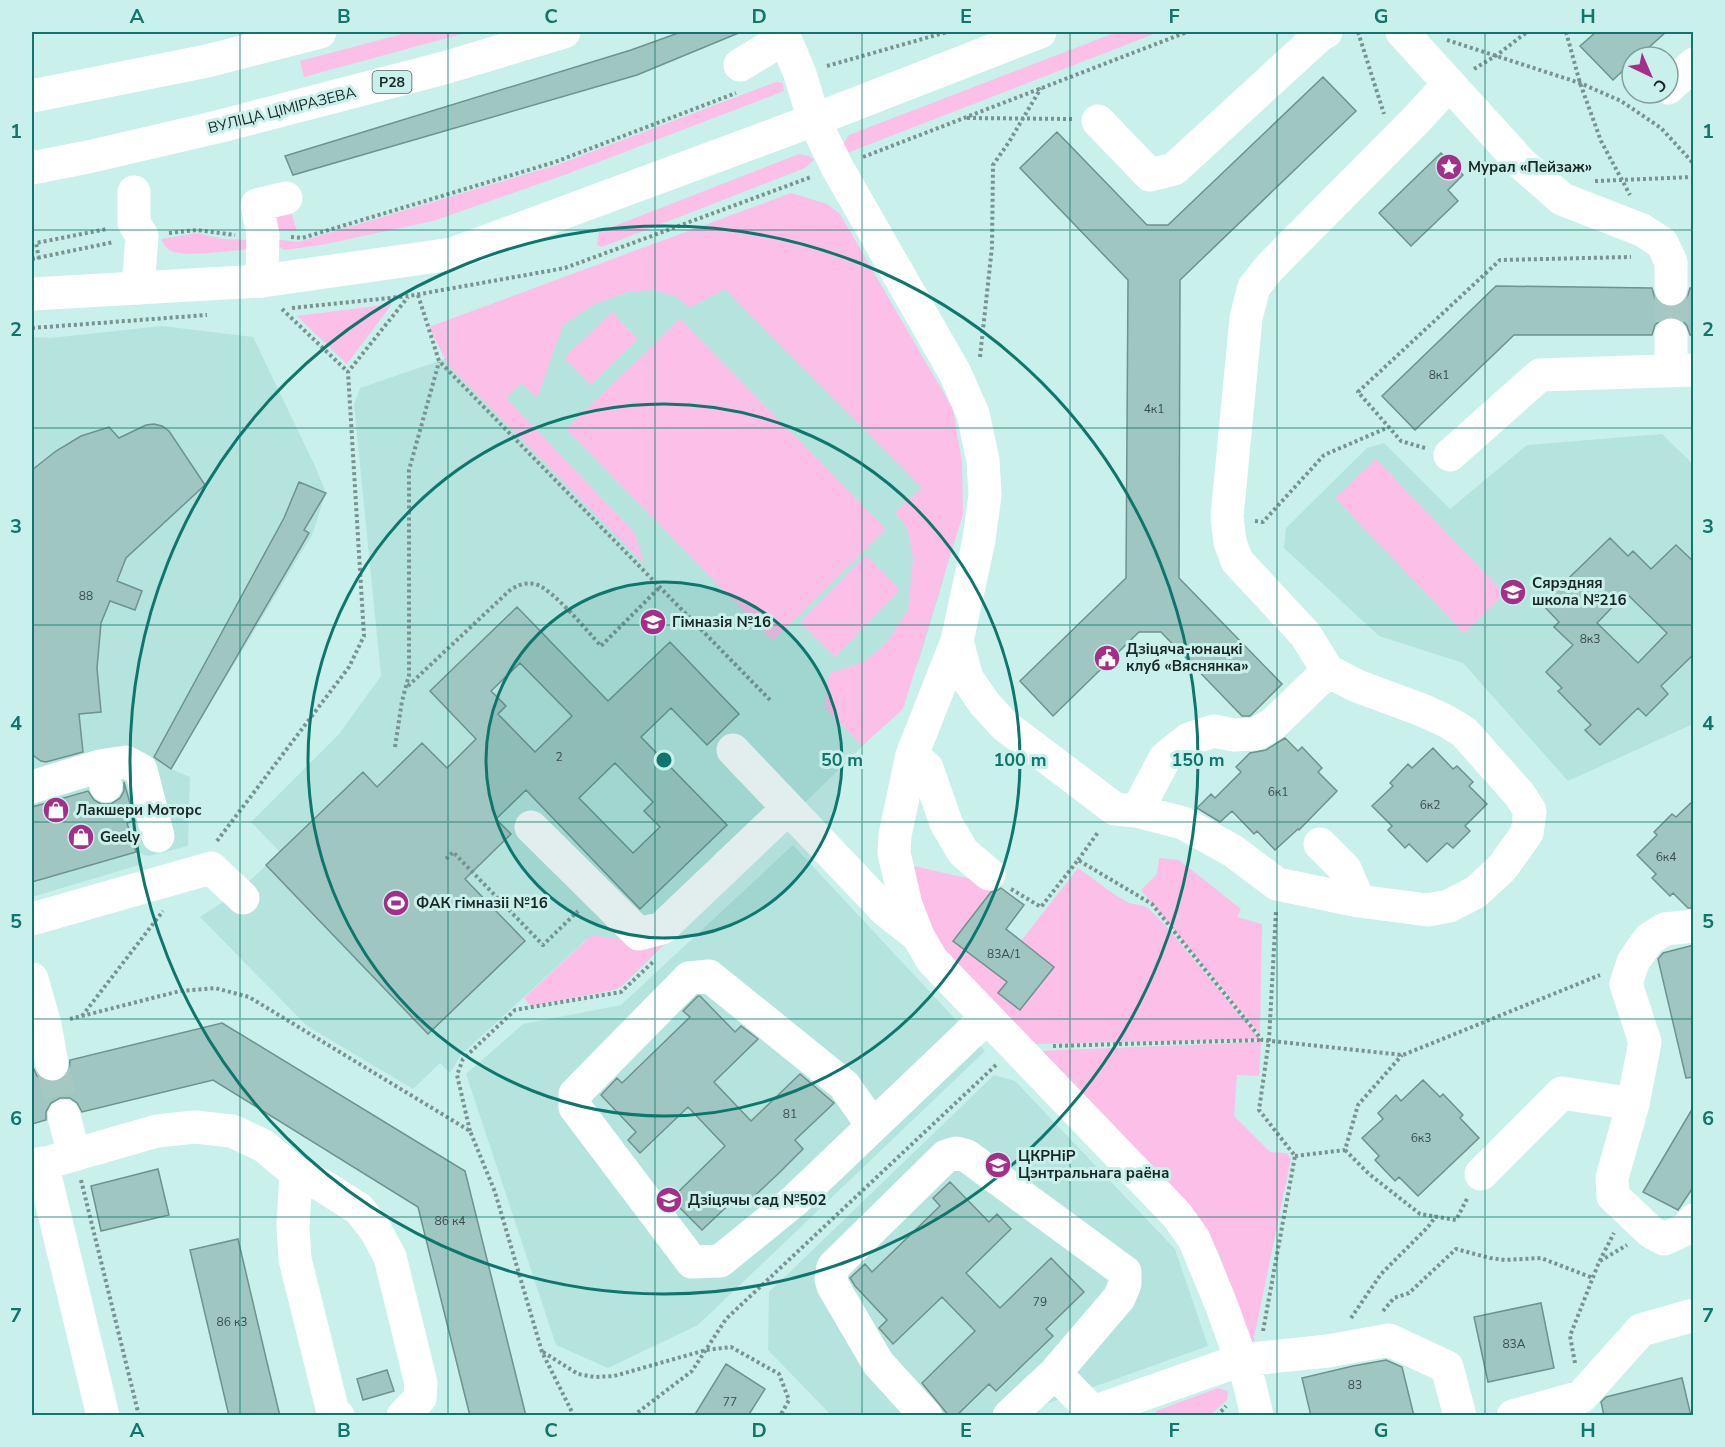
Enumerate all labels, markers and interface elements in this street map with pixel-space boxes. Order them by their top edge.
text: A [130,3,145,30]
text: B [337,3,351,30]
text: C [544,3,558,30]
text: D [751,3,767,30]
text: E [960,3,972,30]
text: F [1168,3,1180,30]
text: G [1374,3,1388,30]
text: H [1580,3,1596,30]
north arrow [1620,45,1680,105]
road number: Р28 [372,71,412,93]
text: С [1648,73,1671,97]
street label: ВУЛІЦА ЦІМІРАЗЕВА [206,82,358,138]
text: 1 [10,118,22,145]
text: 1 [1702,118,1714,145]
place icon: Мурал «Пейзаж» [1434,152,1464,182]
place label: Мурал «Пейзаж» [1468,157,1592,177]
text: 2 [10,316,22,343]
text: 2 [1702,316,1714,343]
house number: 8к1 [1429,367,1449,383]
house number: 4к1 [1144,401,1164,417]
text: 3 [10,513,22,540]
text: 3 [1702,513,1714,540]
place label: Сярэдняя школа №216 [1532,573,1627,610]
school or university icon: Сярэдняя школа №216 [1498,577,1528,607]
house number: 88 [79,588,93,604]
school or university icon: Гімназія №16 [638,607,668,637]
place label: Гімназія №16 [672,612,771,632]
house number: 8к3 [1580,631,1600,647]
place label: Дзіцяча-юнацкі клуб «Вяснянка» [1126,639,1249,676]
public building icon: Дзіцяча-юнацкі клуб «Вяснянка» [1092,643,1122,673]
text: 4 [10,710,22,737]
text: 4 [1702,710,1714,737]
text: 50 m [821,748,863,772]
text: 100 m [993,748,1047,772]
text: 150 m [1171,748,1225,772]
house number: 2 [555,749,563,765]
centre of rings [654,750,674,770]
house number: 6к1 [1268,784,1288,800]
shop icon: Лакшери Моторс [41,795,71,825]
house number: 6к2 [1420,797,1440,813]
place label: Лакшери Моторс [76,800,201,820]
shop icon: Geely [66,822,96,852]
place label: Geely [100,827,140,847]
house number: 6к4 [1656,849,1676,865]
sports icon: ФАК гімназіі №16 [381,888,411,918]
place label: ФАК гімназіі №16 [416,893,548,913]
text: 5 [10,908,22,935]
text: 5 [1702,908,1714,935]
house number: 83А/1 [987,946,1021,962]
text: 6 [10,1105,22,1132]
text: 6 [1702,1105,1714,1132]
house number: 81 [783,1106,797,1122]
house number: 6к3 [1411,1130,1431,1146]
place label: ЦКРНіР Цэнтральнага раёна [1018,1146,1169,1183]
school or university icon: ЦКРНіР Цэнтральнага раёна [983,1150,1013,1180]
school or university icon: Дзіцячы сад №502 [654,1185,684,1215]
place label: Дзіцячы сад №502 [688,1190,826,1210]
house number: 86 к4 [435,1213,466,1229]
house number: 79 [1033,1294,1047,1310]
text: 7 [10,1302,22,1329]
text: 7 [1702,1302,1714,1329]
house number: 86 к3 [217,1314,248,1330]
house number: 83А [1502,1336,1526,1352]
house number: 83 [1348,1377,1362,1393]
house number: 77 [723,1394,737,1410]
text: A [130,1417,145,1444]
text: B [337,1417,351,1444]
text: C [544,1417,558,1444]
text: D [751,1417,767,1444]
text: E [960,1417,972,1444]
text: F [1168,1417,1180,1444]
text: G [1374,1417,1388,1444]
text: H [1580,1417,1596,1444]

